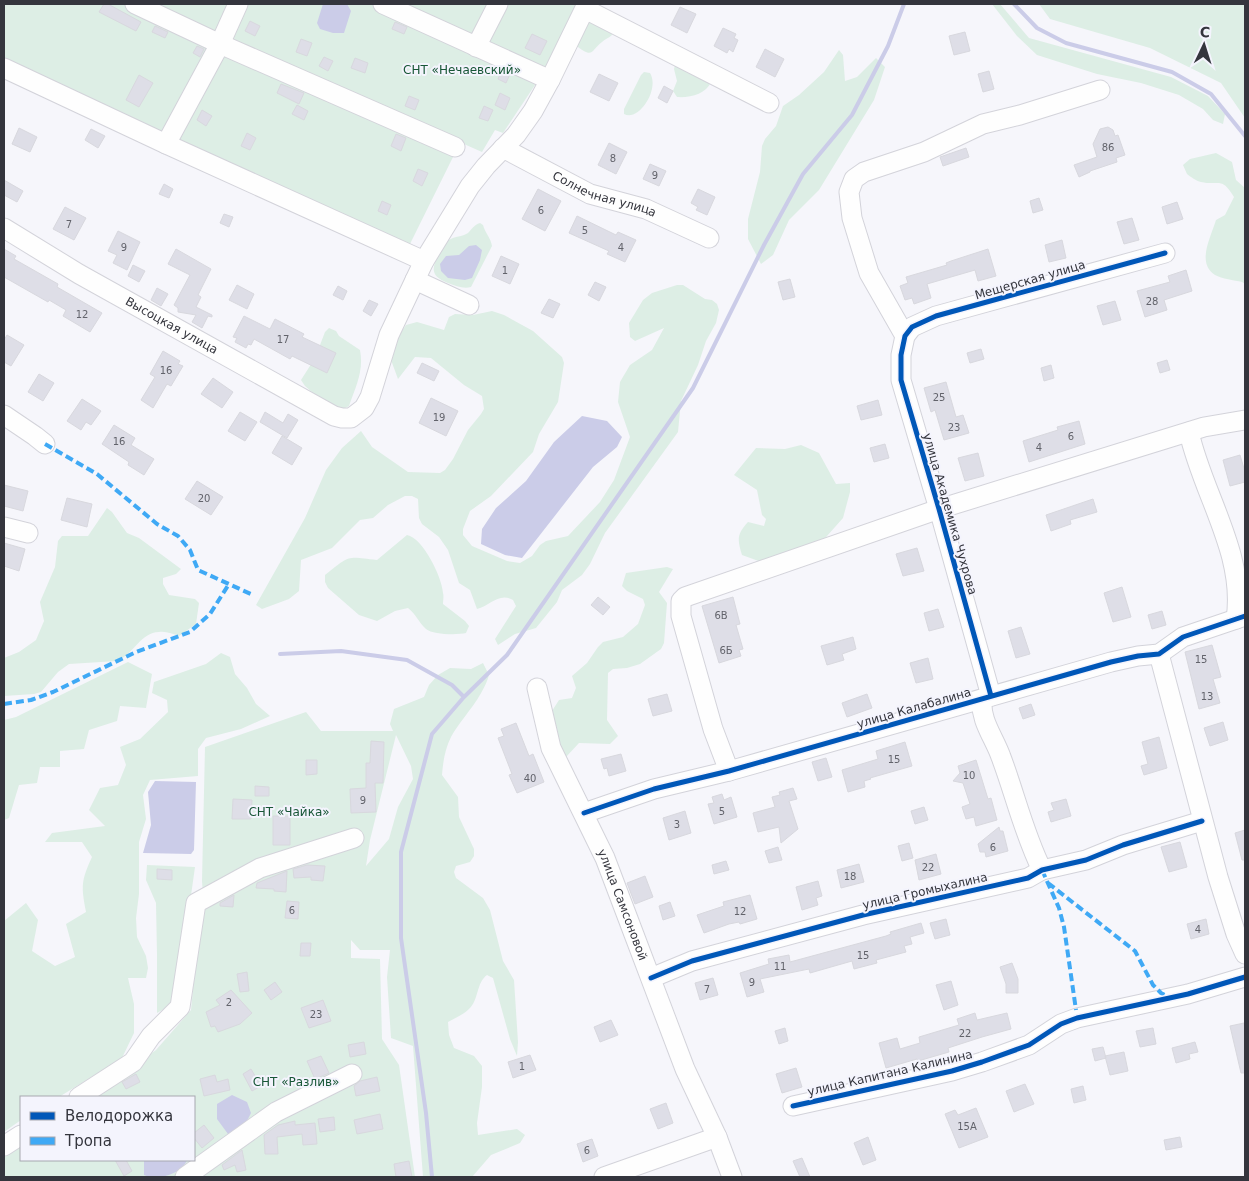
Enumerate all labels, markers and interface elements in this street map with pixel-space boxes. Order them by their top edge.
north arrow [1179,20,1229,70]
text: С [1199,24,1211,40]
park label: СНТ «Нечаевский» [403,63,521,77]
house number: 86 [1102,142,1114,153]
house number: 8 [610,153,616,164]
street label: Солнечная улица [550,168,659,220]
house number: 9 [652,170,658,181]
house number: 6 [538,205,544,216]
house number: 7 [66,219,72,230]
house number: 5 [582,225,588,236]
house number: 9 [121,242,127,253]
house number: 4 [618,242,624,253]
street label: Мещерская улица [973,258,1087,302]
house number: 1 [502,265,508,276]
street label: Высоцкая улица [123,294,220,357]
house number: 28 [1146,296,1158,307]
house number: 12 [76,309,88,320]
house number: 17 [277,334,289,345]
house number: 16 [160,365,172,376]
house number: 25 [933,392,945,403]
house number: 19 [433,412,445,423]
house number: 23 [948,422,960,433]
house number: 6 [1068,431,1074,442]
street label: улица Академика Чухрова [920,432,980,596]
house number: 16 [113,436,125,447]
house number: 4 [1036,442,1042,453]
house number: 20 [198,493,210,504]
house number: 6В [714,610,728,621]
house number: 6Б [719,645,733,656]
house number: 15 [1195,654,1207,665]
street label: улица Калабалина [855,685,973,731]
house number: 13 [1201,691,1213,702]
house number: 15 [888,754,900,765]
house number: 10 [963,770,975,781]
house number: 40 [524,773,536,784]
house number: 9 [360,795,366,806]
park label: СНТ «Чайка» [248,805,330,819]
house number: 5 [719,806,725,817]
house number: 3 [674,819,680,830]
house number: 6 [990,842,996,853]
street label: улица Самсоновой [595,847,650,962]
house number: 22 [922,862,934,873]
street label: улица Громыхалина [861,870,989,912]
house number: 18 [844,871,856,882]
house number: 6 [289,905,295,916]
house number: 12 [734,906,746,917]
house number: 4 [1195,924,1201,935]
house number: 15 [857,950,869,961]
house number: 11 [774,961,786,972]
house number: 9 [749,977,755,988]
house number: 7 [704,984,710,995]
house number: 2 [226,997,232,1008]
house number: 23 [310,1009,322,1020]
house number: 22 [959,1028,971,1039]
street label: улица Капитана Калинина [806,1047,974,1099]
house number: 1 [519,1061,525,1072]
park label: СНТ «Разлив» [253,1075,339,1089]
legend [20,1096,195,1161]
text: Велодорожка [65,1107,173,1125]
house number: 15А [957,1121,977,1132]
text: Тропа [64,1132,112,1150]
house number: 6 [584,1145,590,1156]

